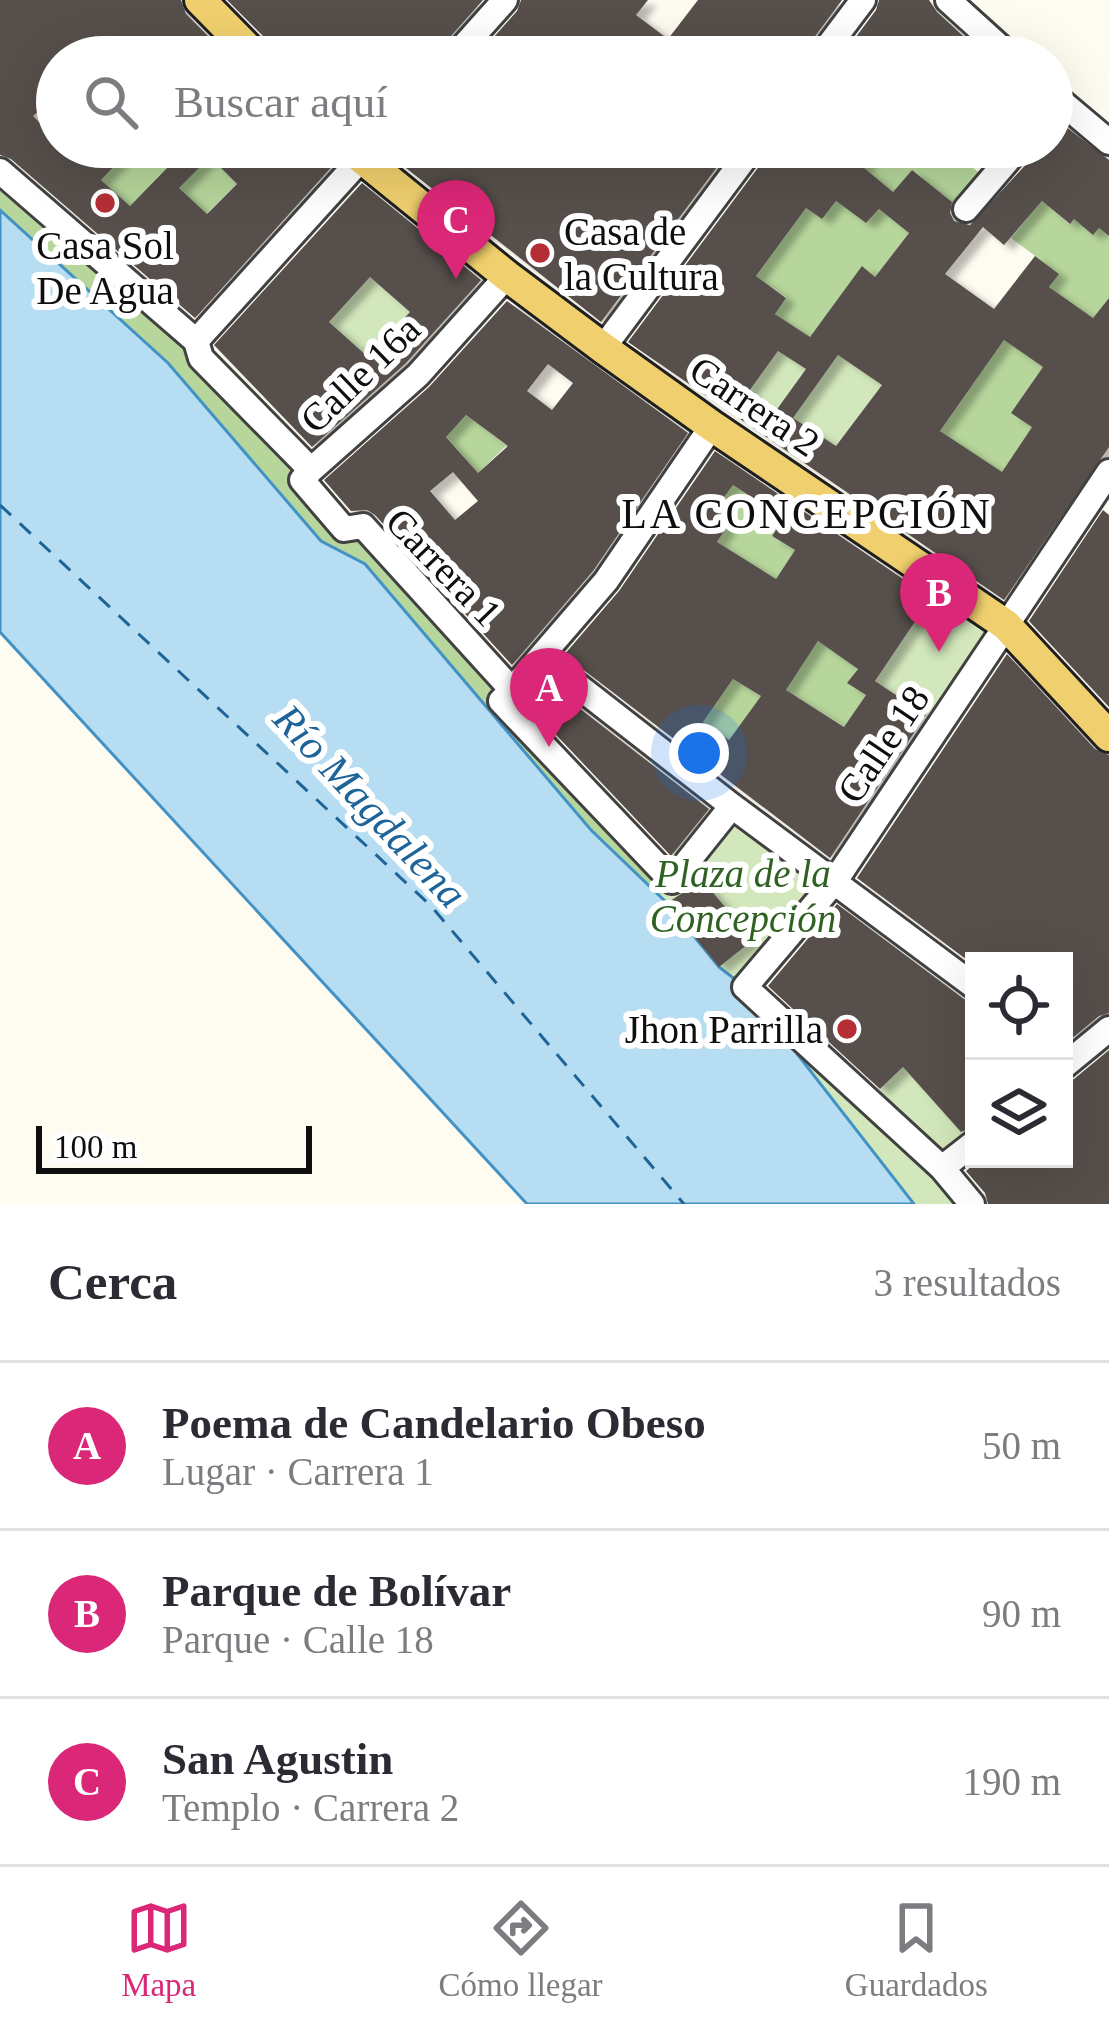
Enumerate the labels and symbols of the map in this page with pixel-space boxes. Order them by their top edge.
pin: C [417,180,495,279]
marker: Casa Sol De Agua [92,190,118,216]
place label: Casa de la Cultura [564,210,719,298]
place label: Casa Sol De Agua [36,224,174,313]
marker: Casa de la Cultura [527,240,553,266]
street label: Calle 16a [292,307,428,441]
street label: Carrera 2 [682,347,828,465]
district label: LA CONCEPCIÓN [621,491,993,537]
street label: Carrera 1 [378,499,510,635]
pin: B [900,553,978,652]
pin: A [510,648,588,747]
street label: Calle 18 [829,678,937,810]
water label: Río Magdalena [264,694,476,917]
your location [669,723,729,783]
park label: Plaza de la Concepción [650,852,836,941]
place label: Jhon Parrilla [625,1008,823,1051]
marker: Jhon Parrilla [834,1016,860,1042]
scale bar [36,1120,312,1173]

